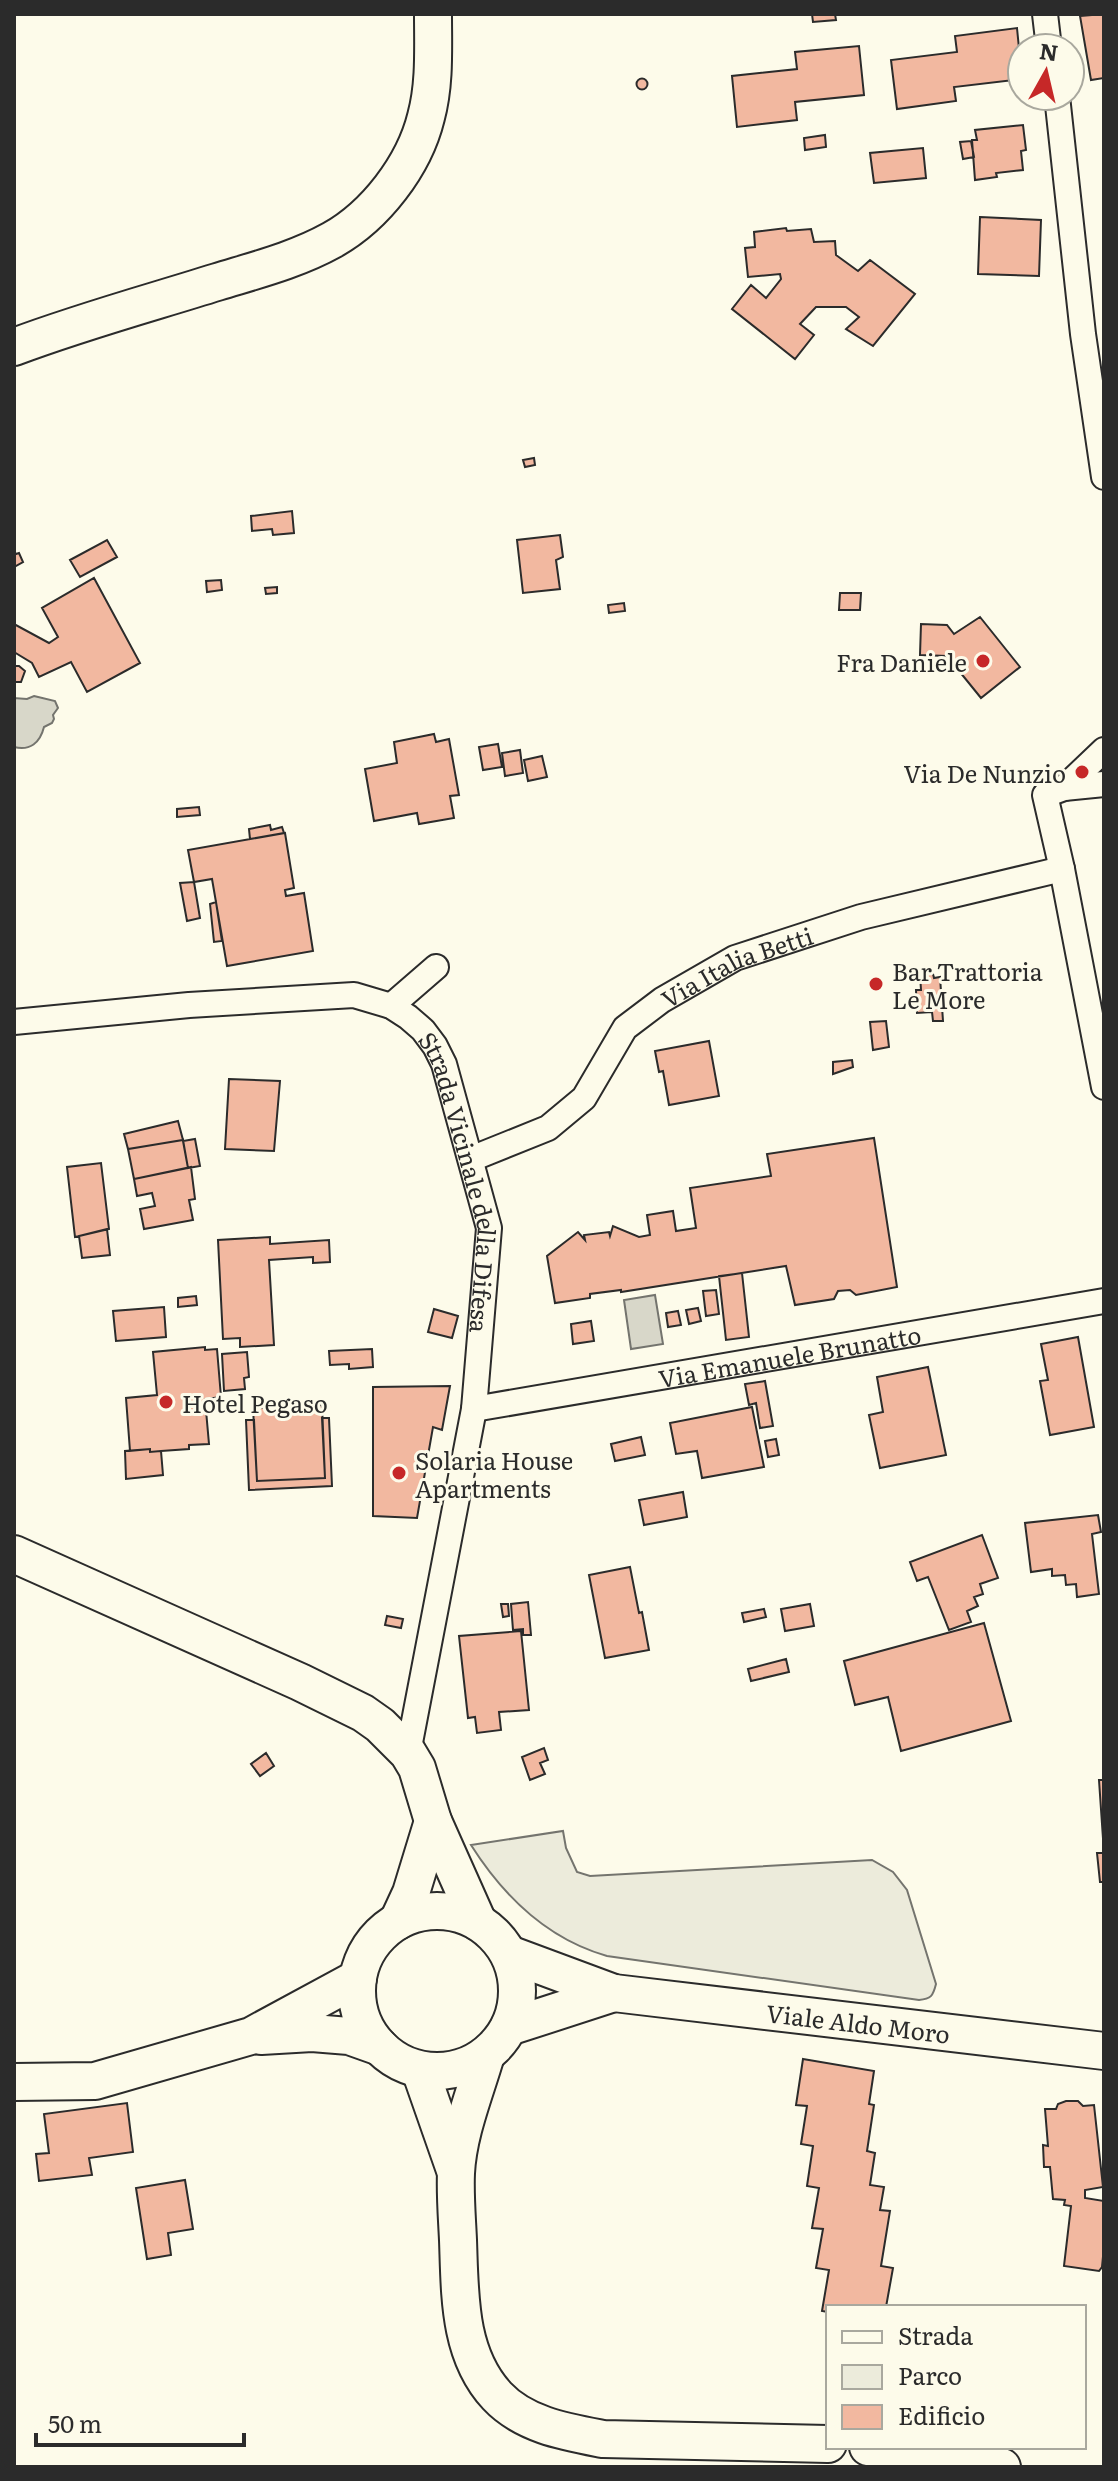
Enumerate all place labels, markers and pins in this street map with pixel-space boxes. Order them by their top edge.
place label: Fra Daniele [836,644,967,679]
marker: Fra Daniele [974,652,992,670]
place label: Via De Nunzio [903,755,1066,790]
marker: Via De Nunzio [1073,763,1091,781]
place label: Bar Trattoria Le More [892,953,1043,1016]
marker: Bar Trattoria Le More [867,975,885,993]
place label: Hotel Pegaso [182,1385,328,1420]
marker: Hotel Pegaso [157,1393,175,1411]
place label: Solaria House Apartments [415,1442,573,1505]
marker: Solaria House Apartments [390,1464,408,1482]

